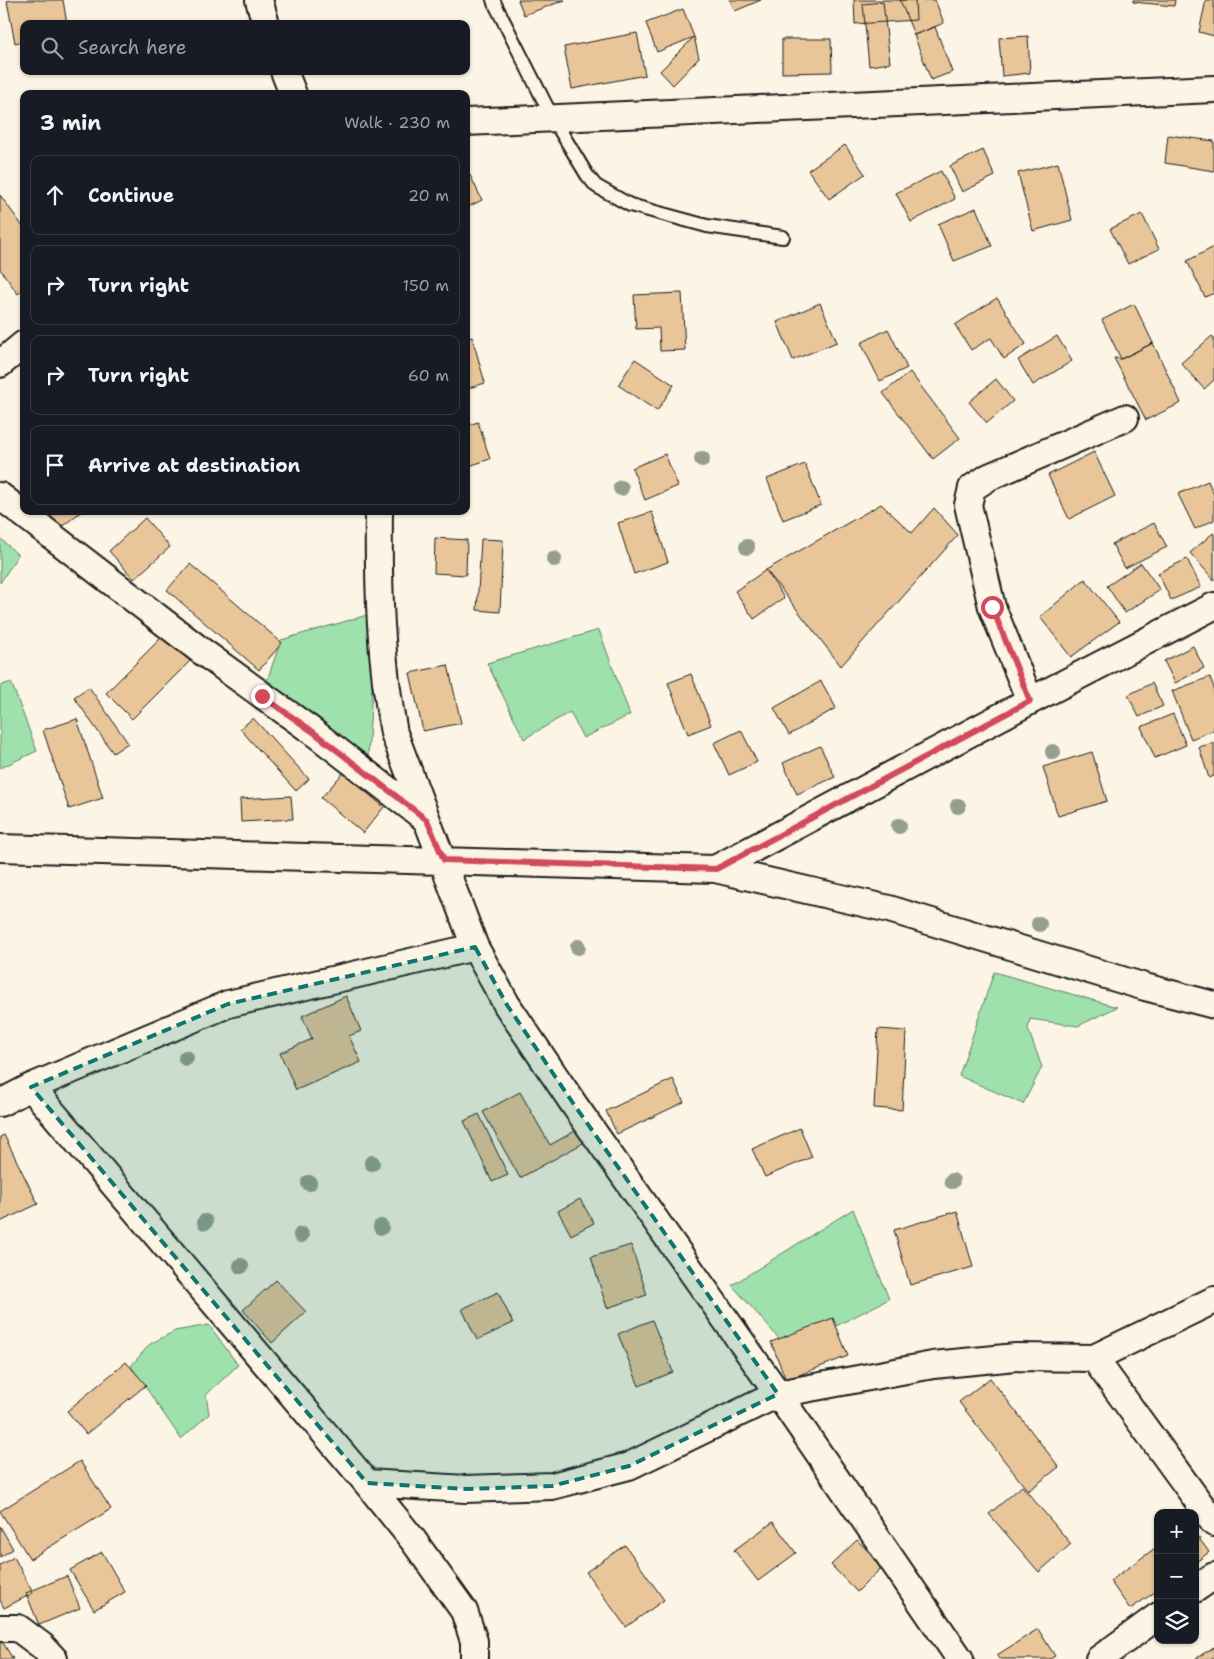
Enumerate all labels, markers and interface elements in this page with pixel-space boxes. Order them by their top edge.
search box [20,20,470,75]
icon: search [38,34,66,62]
text: Search here [78,35,187,60]
text: 3 min [40,109,101,137]
text: Walk · 230 m [344,112,450,133]
icon: ahead [41,181,69,209]
text: Continue [88,183,174,208]
text: 20 m [408,185,449,206]
icon: right [41,271,69,299]
text: Turn right [88,273,189,298]
text: 150 m [402,275,449,296]
icon: right [41,361,69,389]
text: Turn right [88,363,189,388]
text: 60 m [408,365,449,386]
icon: arrive [41,451,69,479]
text: Arrive at destination [88,453,300,478]
route start [981,596,1004,619]
route end [251,685,274,708]
map controls [1154,1509,1199,1644]
button: + [1154,1509,1199,1554]
button: − [1154,1554,1199,1599]
button: layers [1154,1599,1199,1644]

